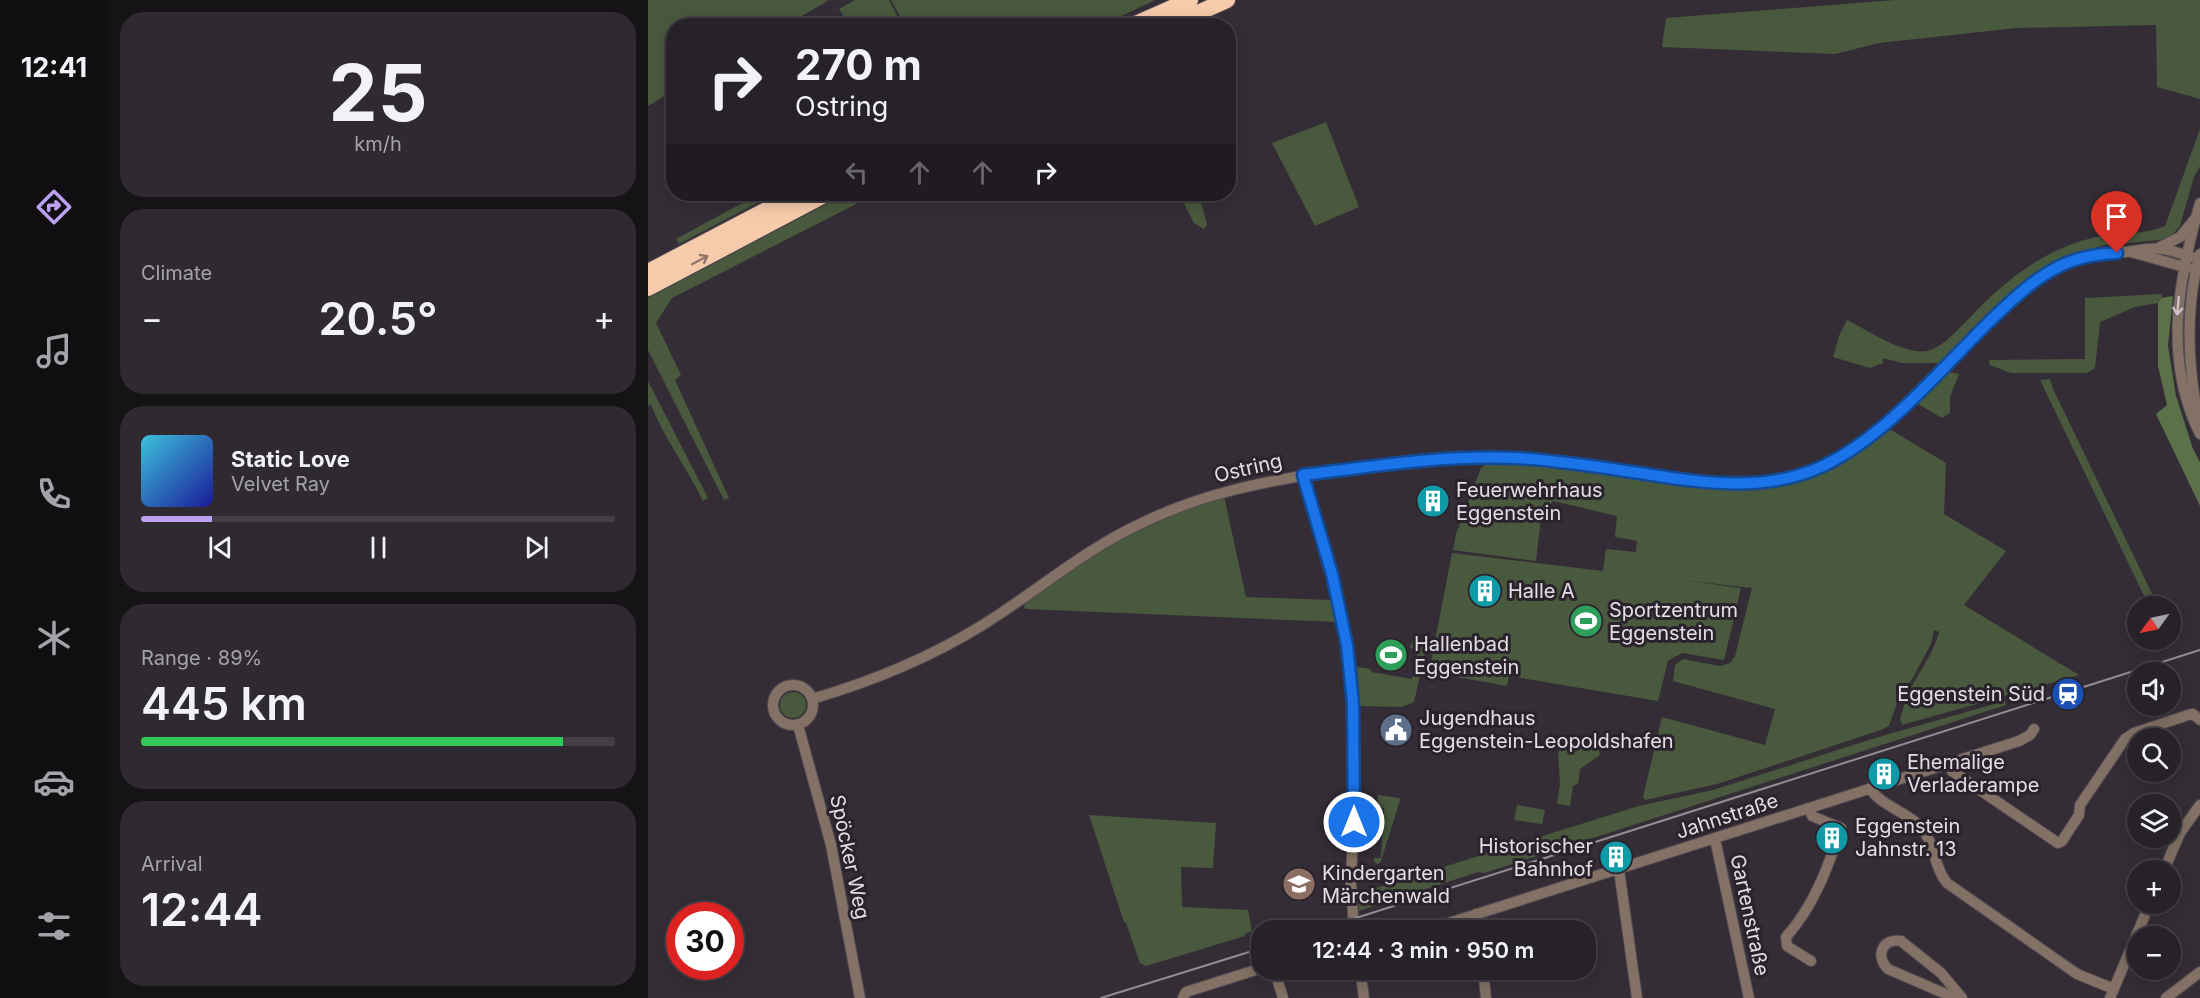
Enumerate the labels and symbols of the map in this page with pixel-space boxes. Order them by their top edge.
pin [2091,191,2142,253]
one-way arrow [690,254,708,265]
one-way arrow [2172,296,2183,316]
street label: Ostring [1212,449,1284,487]
place label: Feuerwehrhaus Eggenstein [1456,478,1603,525]
building icon: Feuerwehrhaus Eggenstein [1415,483,1451,519]
building icon: Halle A [1467,573,1503,609]
place label: Halle A [1508,579,1575,603]
north arrow [2127,596,2181,650]
place label: Sportzentrum Eggenstein [1609,598,1738,645]
sports icon: Sportzentrum Eggenstein [1568,603,1604,639]
place label: Hallenbad Eggenstein [1414,632,1519,679]
sports icon: Hallenbad Eggenstein [1373,637,1409,673]
station icon: Eggenstein Süd [2050,676,2086,712]
place label: Eggenstein Süd [1897,682,2045,706]
place label: Jugendhaus Eggenstein-Leopoldshafen [1419,706,1674,753]
public building icon: Jugendhaus Eggenstein-Leopoldshafen [1378,712,1414,748]
place label: Ehemalige Verladerampe [1907,750,2039,797]
building icon: Ehemalige Verladerampe [1866,756,1902,792]
street label: Jahnstraße [1673,788,1781,844]
position arrow [1322,790,1386,854]
street label: Spöcker Weg [825,793,875,921]
place label: Eggenstein Jahnstr. 13 [1855,814,1960,861]
building icon: Eggenstein Jahnstr. 13 [1814,820,1850,856]
place label: Historischer Bahnhof [1479,834,1594,881]
building icon: Historischer Bahnhof [1598,839,1634,875]
street label: Gartenstraße [1725,852,1775,978]
place label: Kindergarten Märchenwald [1322,861,1450,908]
school or university icon: Kindergarten Märchenwald [1281,866,1317,902]
speed limit sign: 30 [666,902,744,980]

